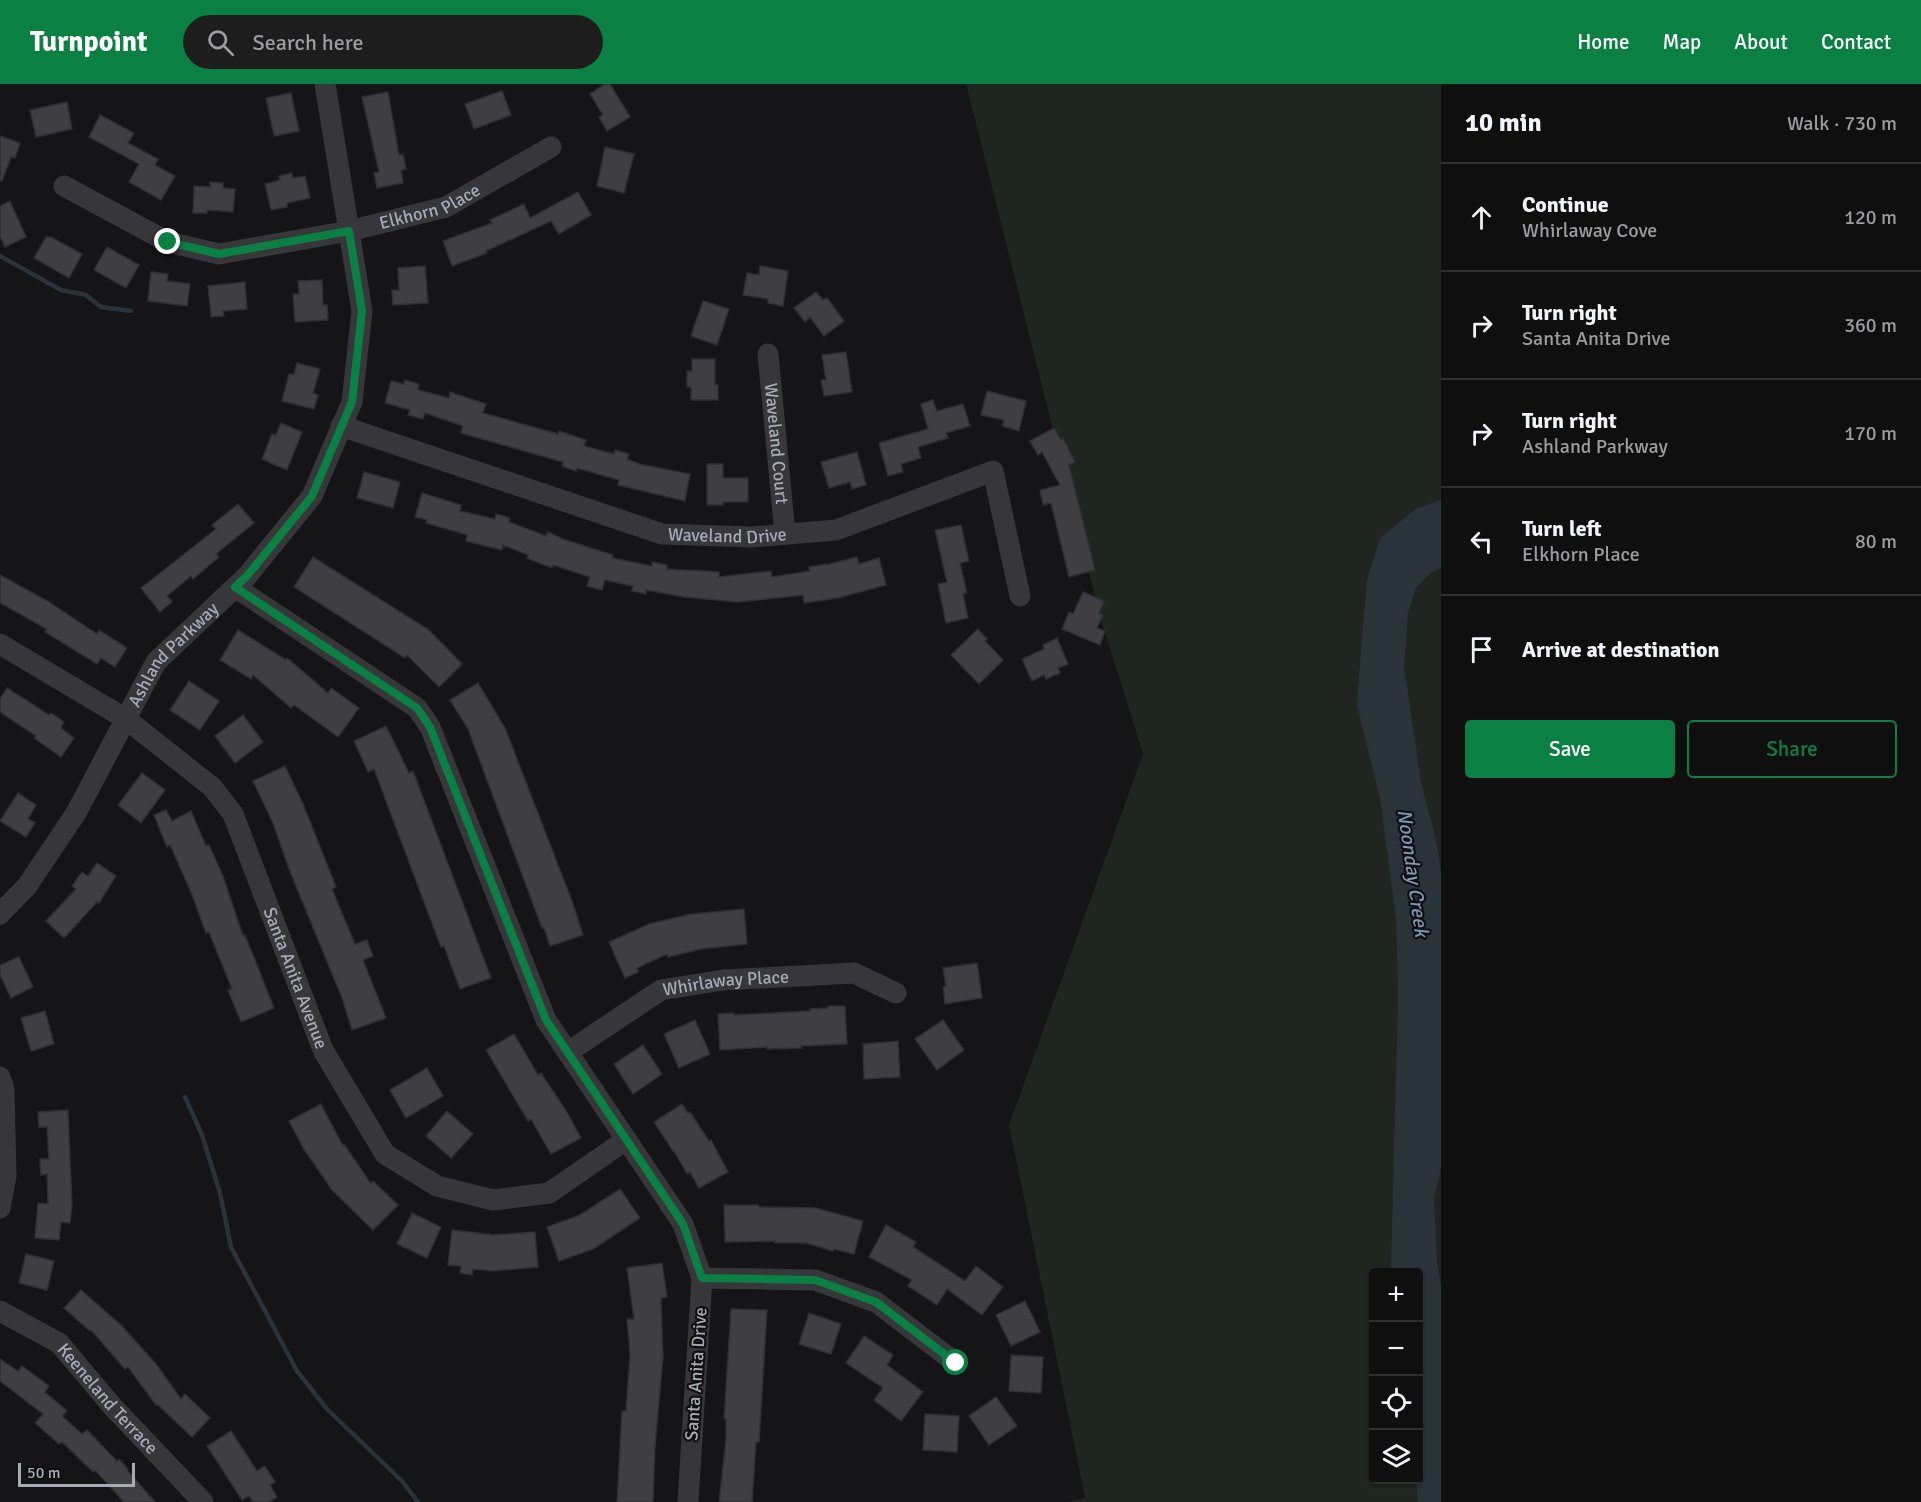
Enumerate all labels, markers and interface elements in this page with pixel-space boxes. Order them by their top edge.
search box [183,15,603,69]
text: Turnpoint [30,25,147,59]
icon: search [204,26,237,59]
text: Search here [252,29,363,56]
text: Home [1577,29,1630,55]
text: Map [1663,29,1701,55]
text: About [1734,29,1788,55]
text: Contact [1821,29,1891,55]
text: 10 min [1465,107,1542,139]
text: Walk · 730 m [1787,111,1897,136]
street label: Elkhorn Place [377,179,484,234]
text: Continue [1522,191,1609,218]
icon: ahead [1465,201,1498,234]
text: 120 m [1844,205,1897,230]
text: Whirlaway Cove [1522,218,1657,243]
route end [154,228,180,254]
text: Turn right [1522,299,1617,326]
icon: right [1465,309,1498,342]
text: 360 m [1844,313,1897,338]
text: Santa Anita Drive [1522,326,1670,351]
street label: Waveland Court [760,382,793,505]
text: Turn right [1522,407,1617,434]
icon: right [1465,417,1498,450]
text: 170 m [1844,421,1897,446]
text: Ashland Parkway [1522,434,1668,459]
text: Turn left [1522,515,1602,542]
street label: Waveland Drive [668,523,787,548]
icon: left [1465,525,1498,558]
text: 80 m [1855,529,1897,554]
text: Elkhorn Place [1522,542,1640,567]
street label: Ashland Parkway [123,597,224,711]
icon: arrive [1465,633,1498,666]
text: Arrive at destination [1522,636,1719,663]
button: Save [1465,720,1675,778]
button: Share [1687,720,1897,778]
water label: Noonday Creek [1392,808,1435,940]
street label: Santa Anita Avenue [259,904,333,1052]
street label: Whirlaway Place [661,965,789,1001]
map controls [1369,1268,1423,1484]
button: + [1369,1268,1423,1322]
street label: Santa Anita Drive [680,1307,712,1441]
button: − [1369,1322,1423,1376]
street label: Keeneland Terrace [53,1338,163,1459]
route start [942,1349,968,1375]
button: locate [1369,1376,1423,1430]
button: layers [1369,1430,1423,1484]
scale bar [18,1460,135,1488]
text: 50 m [27,1463,61,1483]

